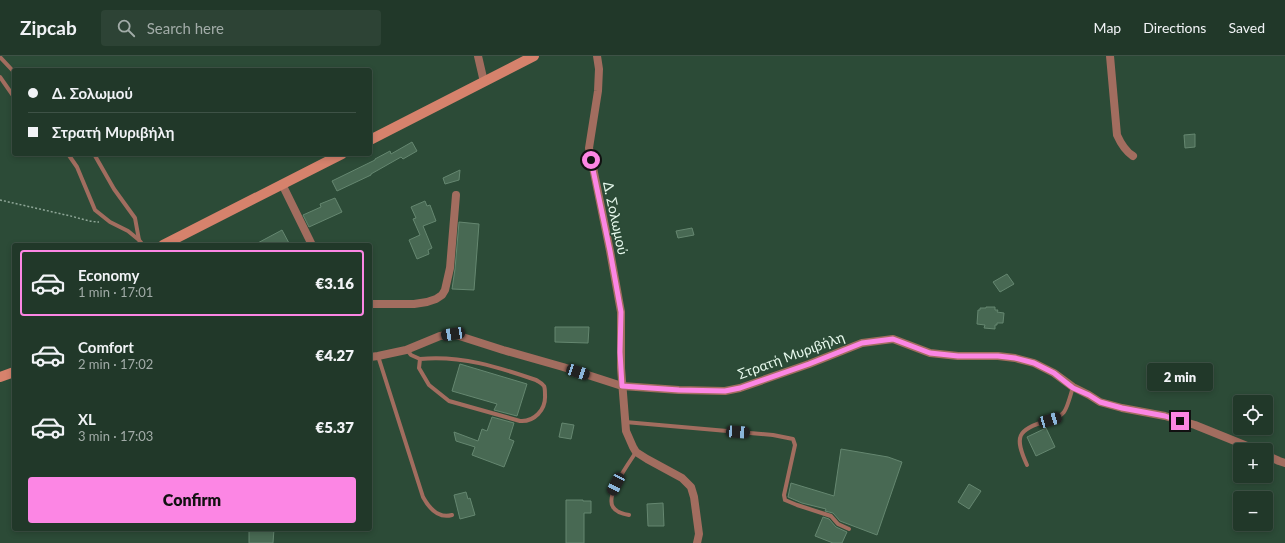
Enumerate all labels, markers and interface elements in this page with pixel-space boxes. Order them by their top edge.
search box [101,10,381,46]
text: Zipcab [20,16,77,39]
icon: search [115,17,137,39]
text: Search here [147,19,224,37]
text: Map [1094,19,1121,36]
text: Directions [1143,19,1206,36]
text: Saved [1228,19,1265,36]
text: Δ. Σολωμού [52,84,133,102]
text: Στρατή Μυριβήλη [52,123,175,141]
route start [582,151,600,169]
street label: Δ. Σολωμού [600,180,632,256]
icon: car [30,265,66,301]
text: Economy [78,266,139,284]
text: €3.16 [316,274,354,292]
text: 1 min · 17:01 [78,284,153,300]
car [440,326,466,342]
street label: Στρατή Μυριβήλη [735,328,847,382]
icon: car [30,337,66,373]
text: Comfort [78,338,134,356]
text: €4.27 [316,346,354,364]
text: 2 min · 17:02 [78,356,153,372]
car [565,363,591,381]
callout: 2 min [1147,363,1213,391]
text: 2 min [1164,369,1196,385]
map controls [1233,395,1273,531]
button: locate [1233,395,1273,435]
icon: car [30,409,66,445]
text: XL [78,410,96,428]
car [1037,411,1063,429]
route end [1171,412,1189,430]
text: €5.37 [316,418,354,436]
car [726,425,750,439]
text: 3 min · 17:03 [78,428,153,444]
button: + [1233,443,1273,483]
car [605,471,627,497]
button: Confirm [28,477,356,523]
button: − [1233,491,1273,531]

